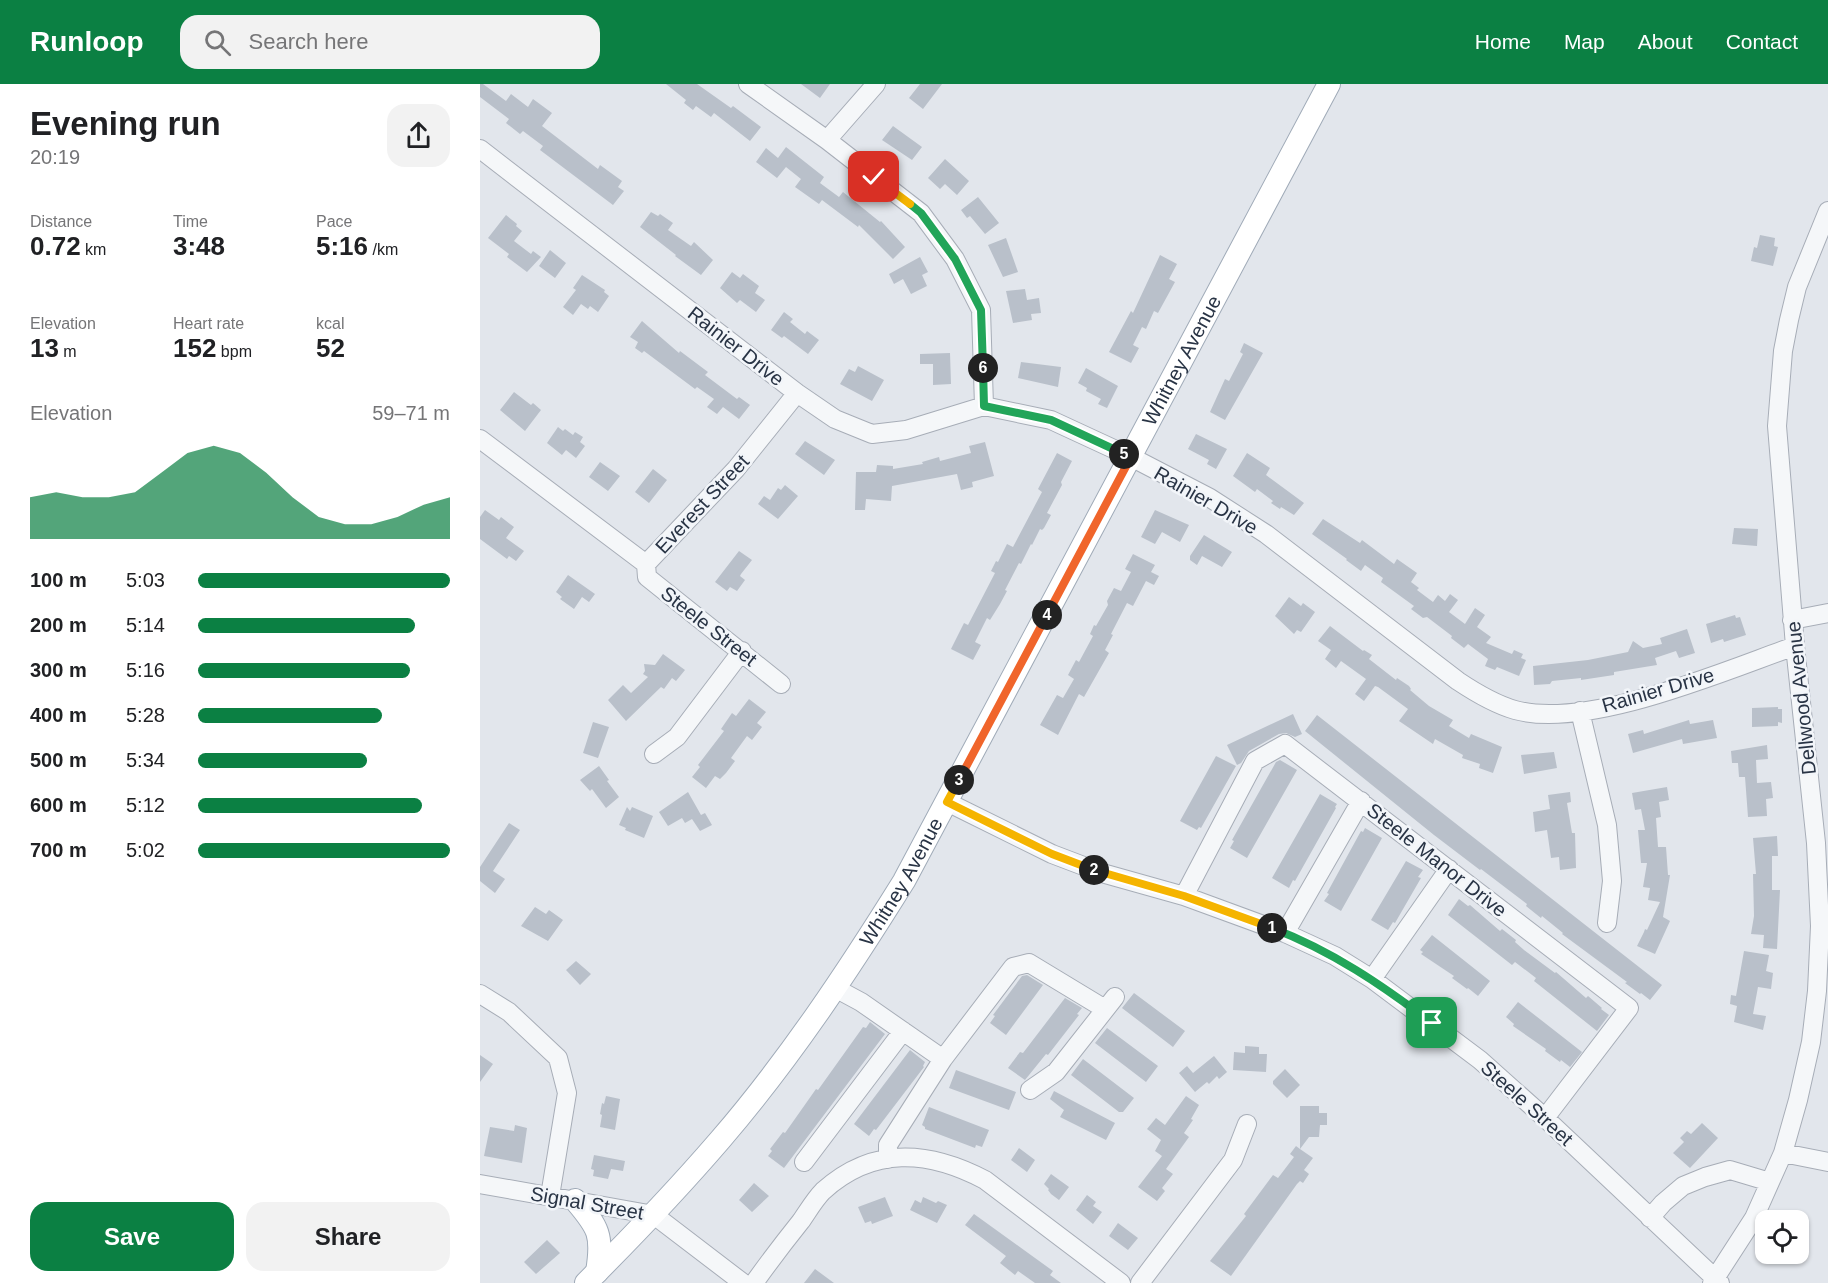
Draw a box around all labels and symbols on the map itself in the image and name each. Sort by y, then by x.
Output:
pin [848,151,899,202]
street label: Whitney Avenue [1138,292,1225,429]
street label: Rainier Drive [684,302,788,390]
pin: 6 [968,353,998,383]
pin: 5 [1109,439,1139,469]
street label: Everest Street [651,450,754,558]
street label: Rainier Drive [1150,462,1262,538]
street label: Steele Street [657,582,762,671]
pin: 4 [1032,600,1062,630]
street label: Dellwood Avenue [1782,620,1820,776]
street label: Rainier Drive [1599,663,1717,717]
pin: 3 [944,765,974,795]
street label: Steele Manor Drive [1363,799,1511,921]
street label: Whitney Avenue [855,814,947,950]
pin: 2 [1079,855,1109,885]
pin: 1 [1257,913,1287,943]
pin [1406,997,1457,1048]
street label: Steele Street [1477,1056,1578,1150]
street label: Signal Street [529,1182,646,1224]

